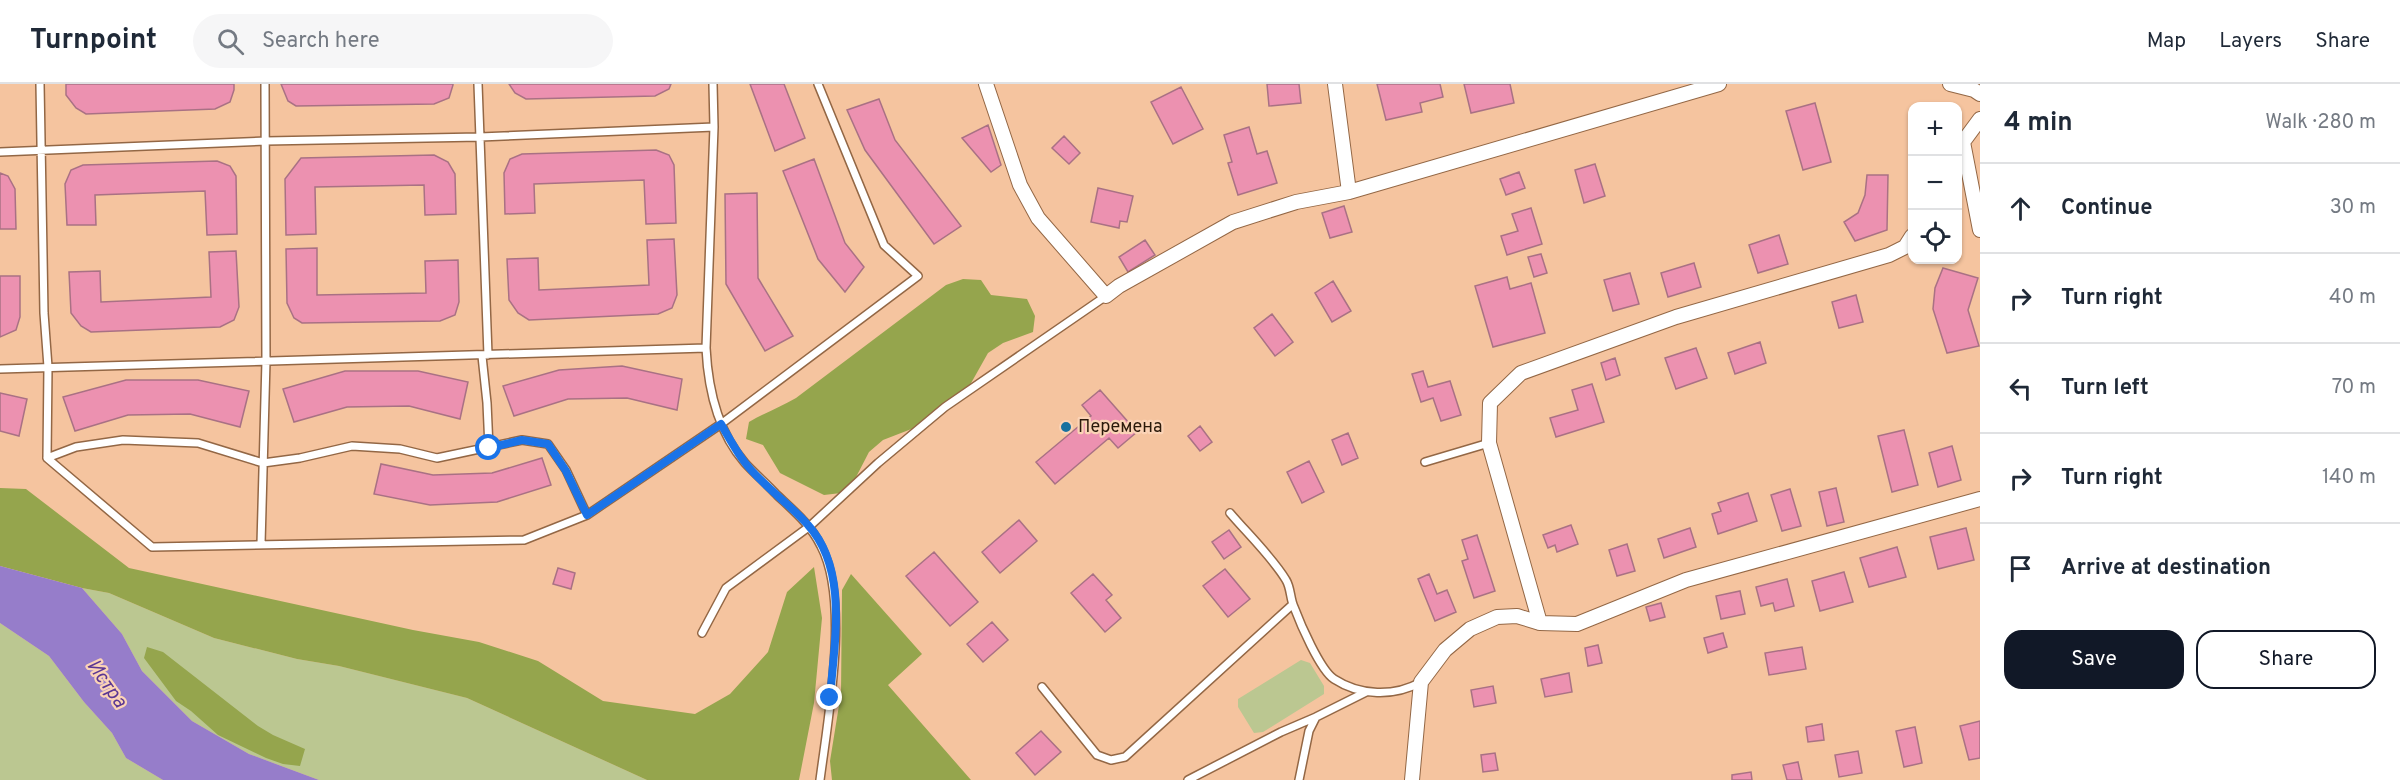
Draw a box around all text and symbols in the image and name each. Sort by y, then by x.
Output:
search box [193,14,613,68]
text: Turnpoint [30,23,157,59]
icon: search [214,25,247,58]
text: Search here [262,28,379,55]
text: Map [2147,28,2186,55]
text: Layers [2219,28,2282,55]
text: Share [2315,28,2370,55]
map controls [1908,102,1962,264]
button: + [1908,102,1962,156]
text: 4 min [2004,107,2073,140]
text: Walk · 280 m [2265,110,2376,136]
button: − [1908,156,1962,210]
icon: ahead [2004,192,2037,225]
text: Continue [2061,195,2152,222]
text: 30 m [2330,195,2376,221]
button: locate [1908,210,1962,264]
icon: right [2004,282,2037,315]
text: Turn right [2061,285,2163,312]
text: 40 m [2329,285,2376,311]
icon: left [2004,372,2037,405]
text: Turn left [2061,375,2149,402]
text: 70 m [2332,375,2376,401]
place label: Перемена [1078,416,1163,439]
marker: Перемена [1059,420,1073,434]
route start [475,434,501,460]
icon: right [2004,462,2037,495]
text: Turn right [2061,465,2163,492]
text: 140 m [2322,465,2376,491]
icon: arrive [2004,552,2037,585]
text: Arrive at destination [2061,555,2271,582]
button: Save [2004,630,2184,689]
button: Share [2196,630,2376,689]
water label: Истра [80,655,132,714]
route end [816,684,842,710]

